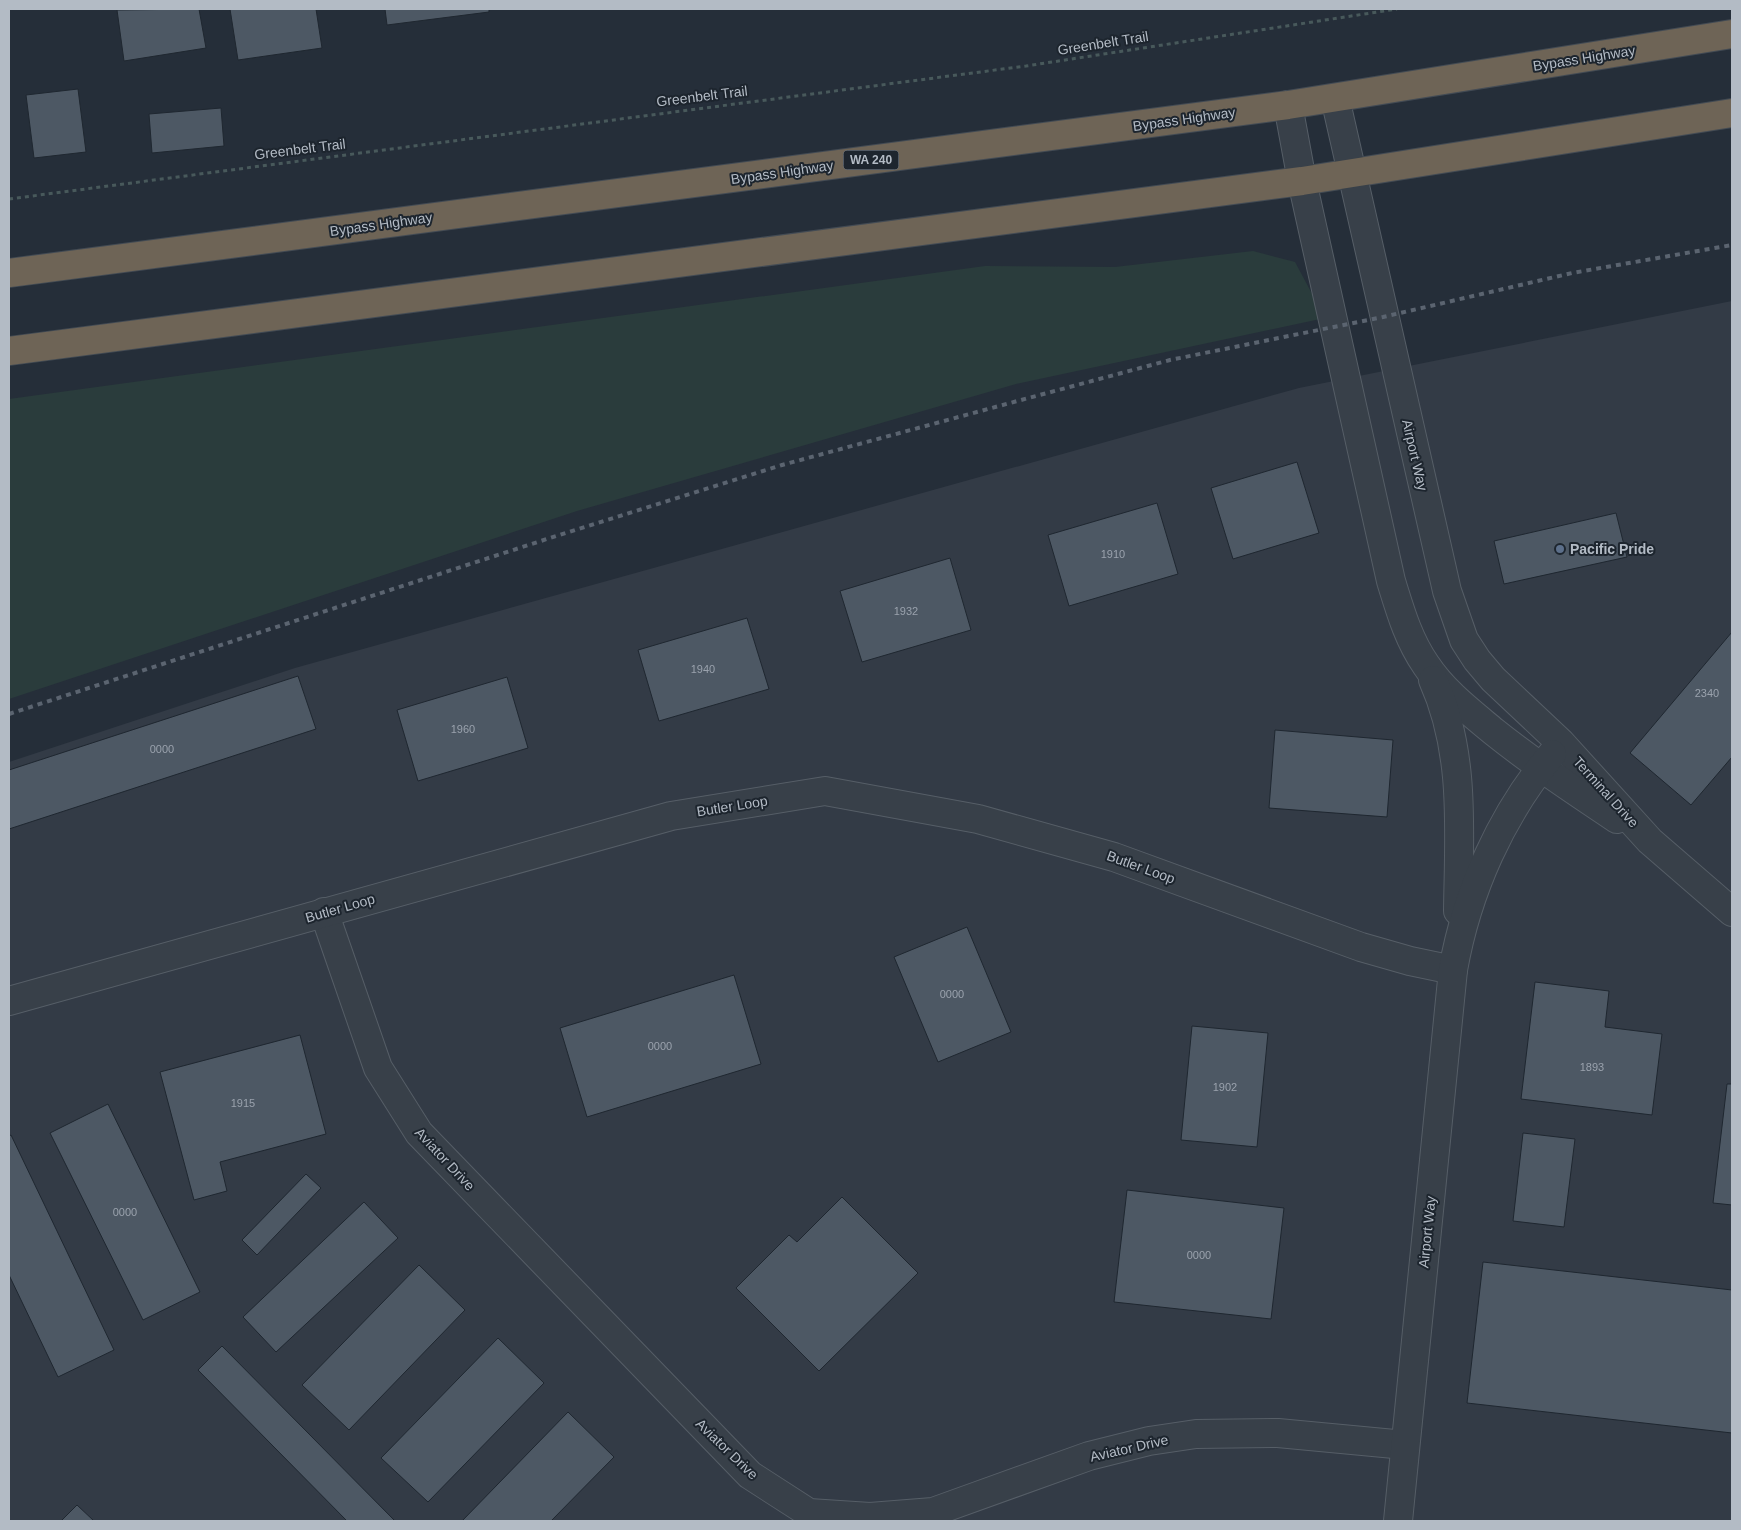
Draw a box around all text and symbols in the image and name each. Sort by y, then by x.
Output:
street label: Greenbelt Trail [1056,28,1150,58]
street label: Bypass Highway [1532,42,1636,74]
street label: Greenbelt Trail [655,82,749,110]
street label: Bypass Highway [1132,104,1236,134]
street label: Greenbelt Trail [253,135,347,163]
road number: WA 240 [844,150,898,170]
street label: Bypass Highway [730,157,834,187]
street label: Bypass Highway [329,209,433,239]
street label: Airport Way [1399,418,1431,492]
place label: Pacific Pride [1570,541,1654,557]
marker: Pacific Pride [1554,543,1566,555]
house number: 1910 [1101,548,1125,560]
house number: 1932 [894,605,918,617]
house number: 1940 [691,663,715,675]
house number: 2340 [1695,687,1719,699]
house number: 1960 [451,723,475,735]
house number: 0000 [150,743,174,755]
street label: Terminal Drive [1570,753,1642,831]
street label: Butler Loop [695,792,769,820]
street label: Butler Loop [1105,847,1178,887]
street label: Butler Loop [303,890,377,926]
house number: 0000 [940,988,964,1000]
house number: 0000 [648,1040,672,1052]
house number: 1893 [1580,1061,1604,1073]
house number: 1902 [1213,1081,1237,1093]
house number: 1915 [231,1097,255,1109]
street label: Aviator Drive [412,1124,478,1194]
street label: Airport Way [1415,1195,1439,1269]
house number: 0000 [113,1206,137,1218]
house number: 0000 [1187,1249,1211,1261]
street label: Aviator Drive [693,1415,761,1483]
street label: Aviator Drive [1088,1431,1170,1465]

